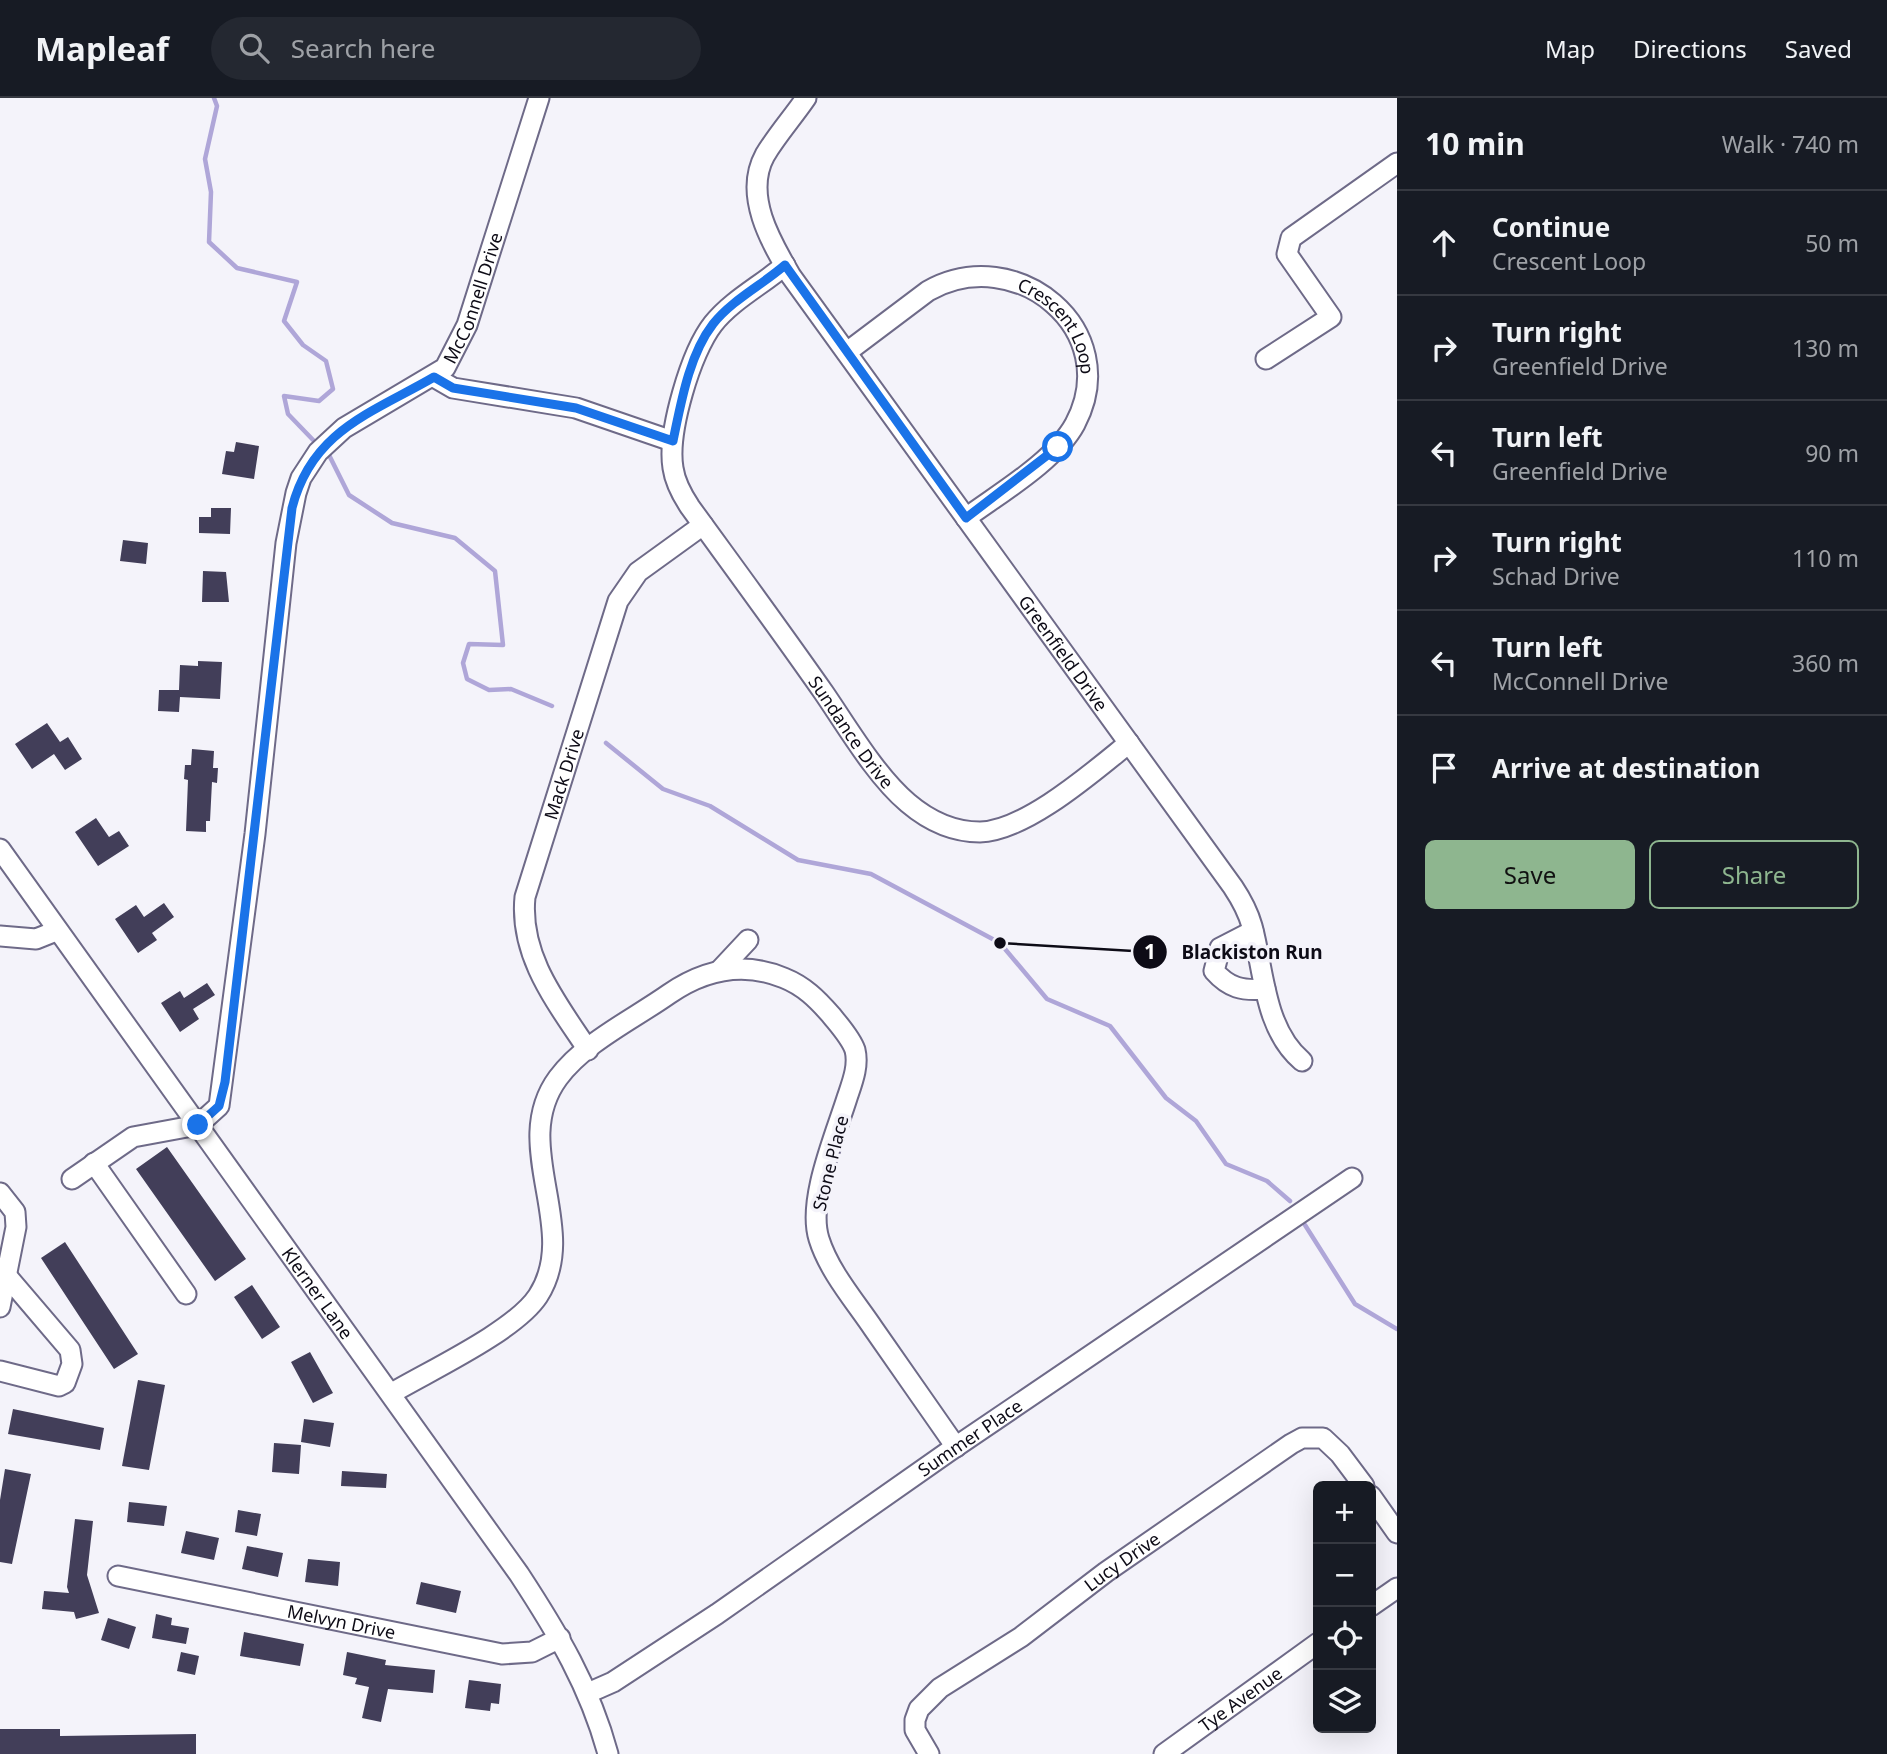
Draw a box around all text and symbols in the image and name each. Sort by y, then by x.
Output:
search box [211,17,701,80]
text: Mapleaf [35,26,169,71]
icon: search [235,29,273,67]
text: Search here [291,30,436,66]
text: Map [1545,32,1595,65]
text: Directions [1633,32,1747,65]
text: Saved [1785,32,1852,65]
text: 10 min [1425,123,1525,164]
text: Walk · 740 m [1722,128,1859,160]
text: Continue [1492,209,1610,245]
icon: ahead [1425,224,1463,262]
text: 50 m [1805,227,1859,259]
street label: McConnell Drive [437,229,508,368]
text: Crescent Loop [1492,245,1646,277]
street label: Crescent Loop [1014,272,1100,375]
text: Turn right [1492,314,1622,350]
icon: right [1425,329,1463,367]
text: 130 m [1792,332,1859,364]
text: Greenfield Drive [1492,350,1668,382]
text: Turn left [1492,419,1603,455]
route start [1042,431,1073,462]
icon: left [1425,434,1463,472]
text: 90 m [1805,437,1859,469]
text: Greenfield Drive [1492,455,1668,487]
text: Turn right [1492,524,1622,560]
icon: right [1425,539,1463,577]
text: 110 m [1792,542,1859,574]
text: Schad Drive [1492,560,1620,592]
street label: Greenfield Drive [1014,590,1114,716]
text: Turn left [1492,629,1603,665]
icon: left [1425,644,1463,682]
text: 360 m [1792,647,1859,679]
text: McConnell Drive [1492,665,1668,697]
street label: Sundance Drive [803,671,899,794]
street label: Mack Drive [538,726,589,823]
icon: arrive [1425,749,1463,787]
text: Arrive at destination [1492,750,1761,786]
button: Save [1425,840,1635,909]
button: Share [1649,840,1859,909]
callout: Blackiston Run [1132,932,1336,972]
text: 1 [1144,937,1156,965]
text: Blackiston Run [1181,939,1323,965]
route end [182,1109,213,1140]
street label: Stone Place [807,1113,853,1213]
street label: Klerner Lane [277,1242,359,1344]
street label: Summer Place [913,1393,1027,1482]
map controls [1313,1481,1376,1733]
button: + [1313,1481,1376,1544]
street label: Lucy Drive [1079,1526,1165,1597]
button: − [1313,1544,1376,1607]
street label: Melvyn Drive [285,1599,398,1644]
button: locate [1313,1607,1376,1670]
street label: Tye Avenue [1194,1661,1287,1737]
button: layers [1313,1670,1376,1733]

